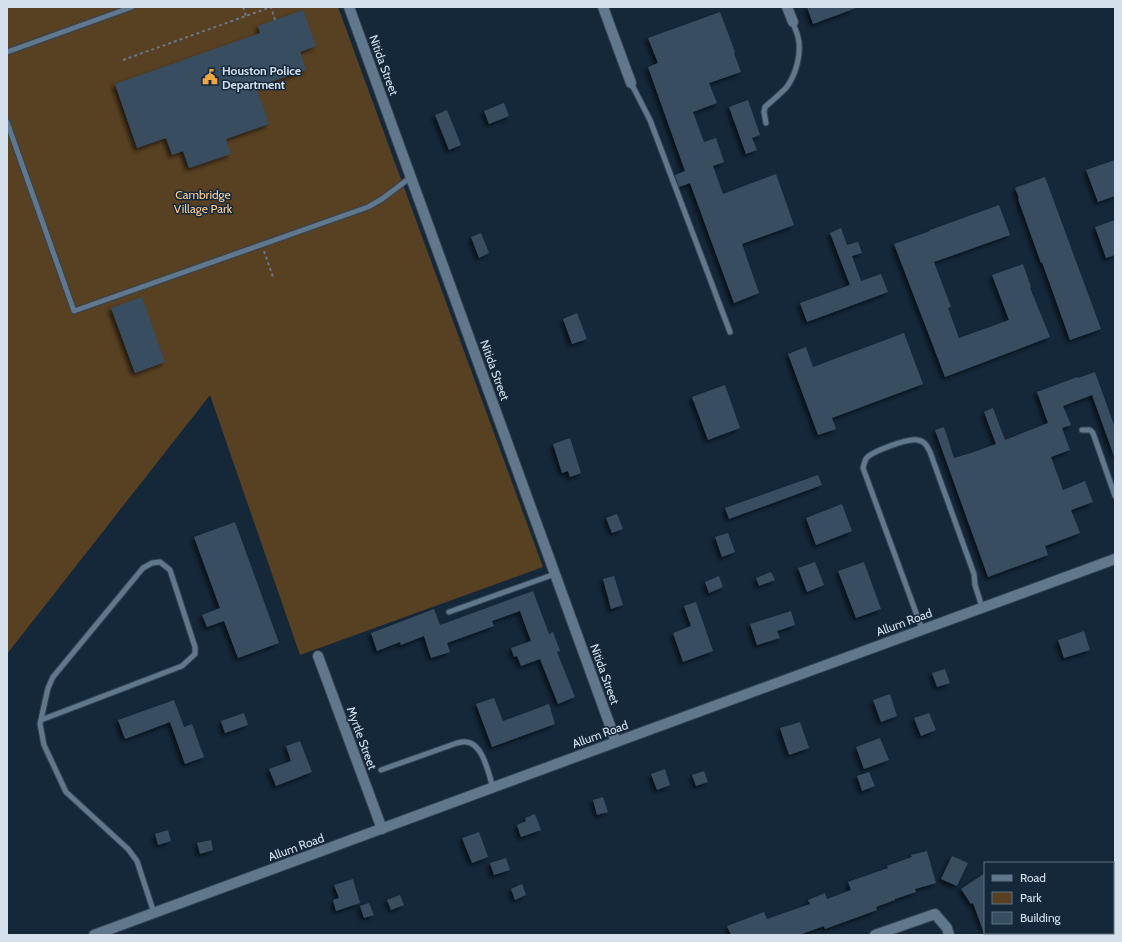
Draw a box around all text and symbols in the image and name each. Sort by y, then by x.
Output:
street label: Nitida Street [366,33,402,97]
place label: Houston Police Department [222,63,301,92]
public building icon: Houston Police Department [201,68,219,86]
park label: Cambridge Village Park [174,187,233,216]
street label: Nitida Street [477,338,513,402]
street label: Allum Road [874,605,934,639]
street label: Nitida Street [587,642,623,706]
street label: Myrtle Street [344,705,380,771]
street label: Allum Road [570,717,630,751]
street label: Allum Road [266,830,326,864]
legend [984,862,1114,934]
text: Road [1020,870,1046,885]
text: Park [1020,890,1042,905]
text: Building [1020,910,1062,925]

